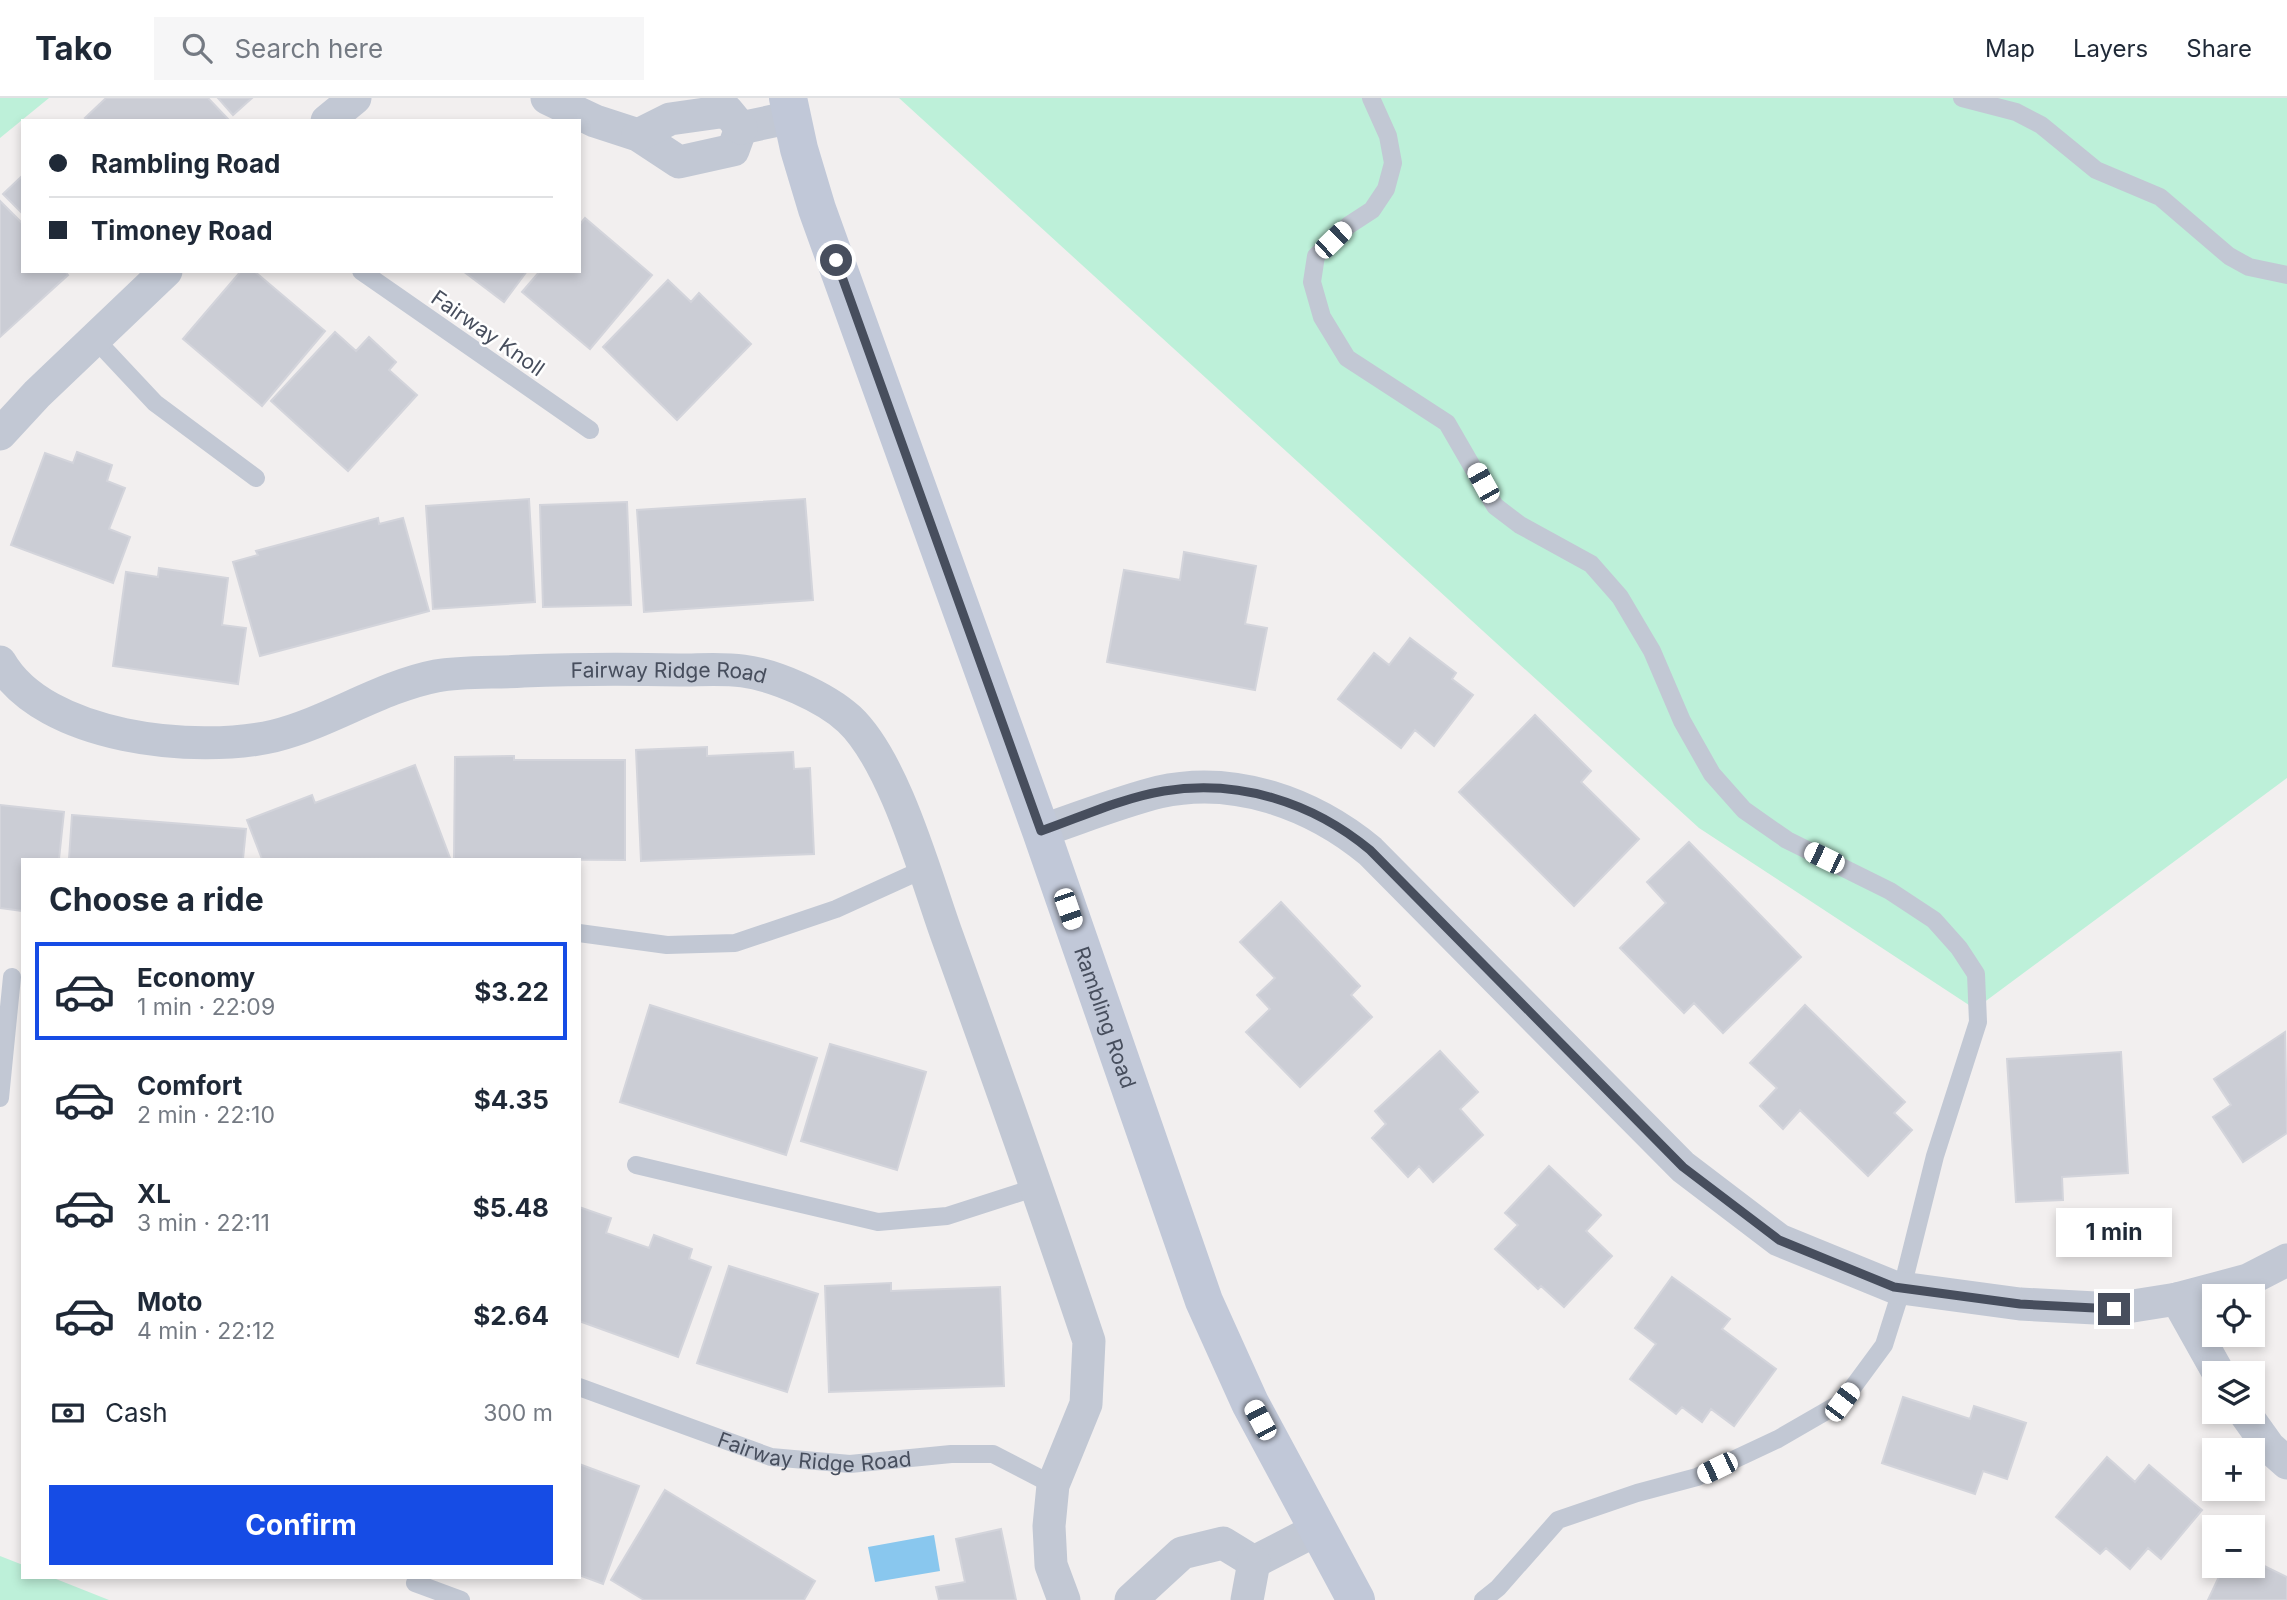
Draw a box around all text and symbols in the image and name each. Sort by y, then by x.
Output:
search box [154,17,644,80]
text: Tako [35,28,112,68]
icon: search [178,29,216,67]
text: Search here [234,33,383,64]
text: Map [1985,34,2035,63]
text: Layers [2073,34,2148,63]
text: Share [2186,34,2252,63]
text: Rambling Road [91,148,280,179]
text: Timoney Road [91,215,273,246]
car [1311,218,1356,262]
route start [820,244,852,276]
street label: Fairway Knoll [427,285,549,381]
car [1464,460,1503,506]
street label: Fairway Ridge Road [571,657,770,688]
car [1801,839,1848,877]
text: Choose a ride [49,880,264,919]
car [1052,886,1085,932]
street label: Rambling Road [1069,943,1142,1091]
icon: car [53,960,116,1023]
text: Economy [137,962,255,993]
text: $3.22 [474,976,549,1007]
text: 1 min · 22:09 [137,993,275,1021]
icon: car [53,1068,116,1131]
text: Comfort [137,1070,242,1101]
text: $4.35 [474,1084,549,1115]
text: 2 min · 22:10 [137,1101,275,1129]
icon: car [53,1176,116,1239]
text: XL [137,1178,171,1209]
text: $5.48 [473,1192,549,1223]
callout: 1 min [2056,1208,2172,1256]
text: 3 min · 22:11 [137,1209,270,1237]
text: 1 min [2086,1218,2142,1246]
icon: car [53,1284,116,1347]
map controls [2202,1284,2265,1578]
button: locate [2202,1284,2265,1347]
text: Moto [137,1286,202,1317]
route end [2098,1293,2130,1325]
text: $2.64 [473,1300,549,1331]
text: 4 min · 22:12 [137,1317,275,1345]
button: layers [2202,1361,2265,1424]
car [1821,1379,1864,1425]
icon: cash [49,1394,87,1432]
text: Cash [105,1397,168,1428]
car [1241,1397,1280,1443]
text: 300 m [483,1399,553,1427]
street label: Fairway Ridge Road [714,1426,912,1477]
button: + [2202,1438,2265,1501]
car [1694,1449,1741,1487]
button: Confirm [49,1485,553,1565]
button: − [2202,1515,2265,1578]

